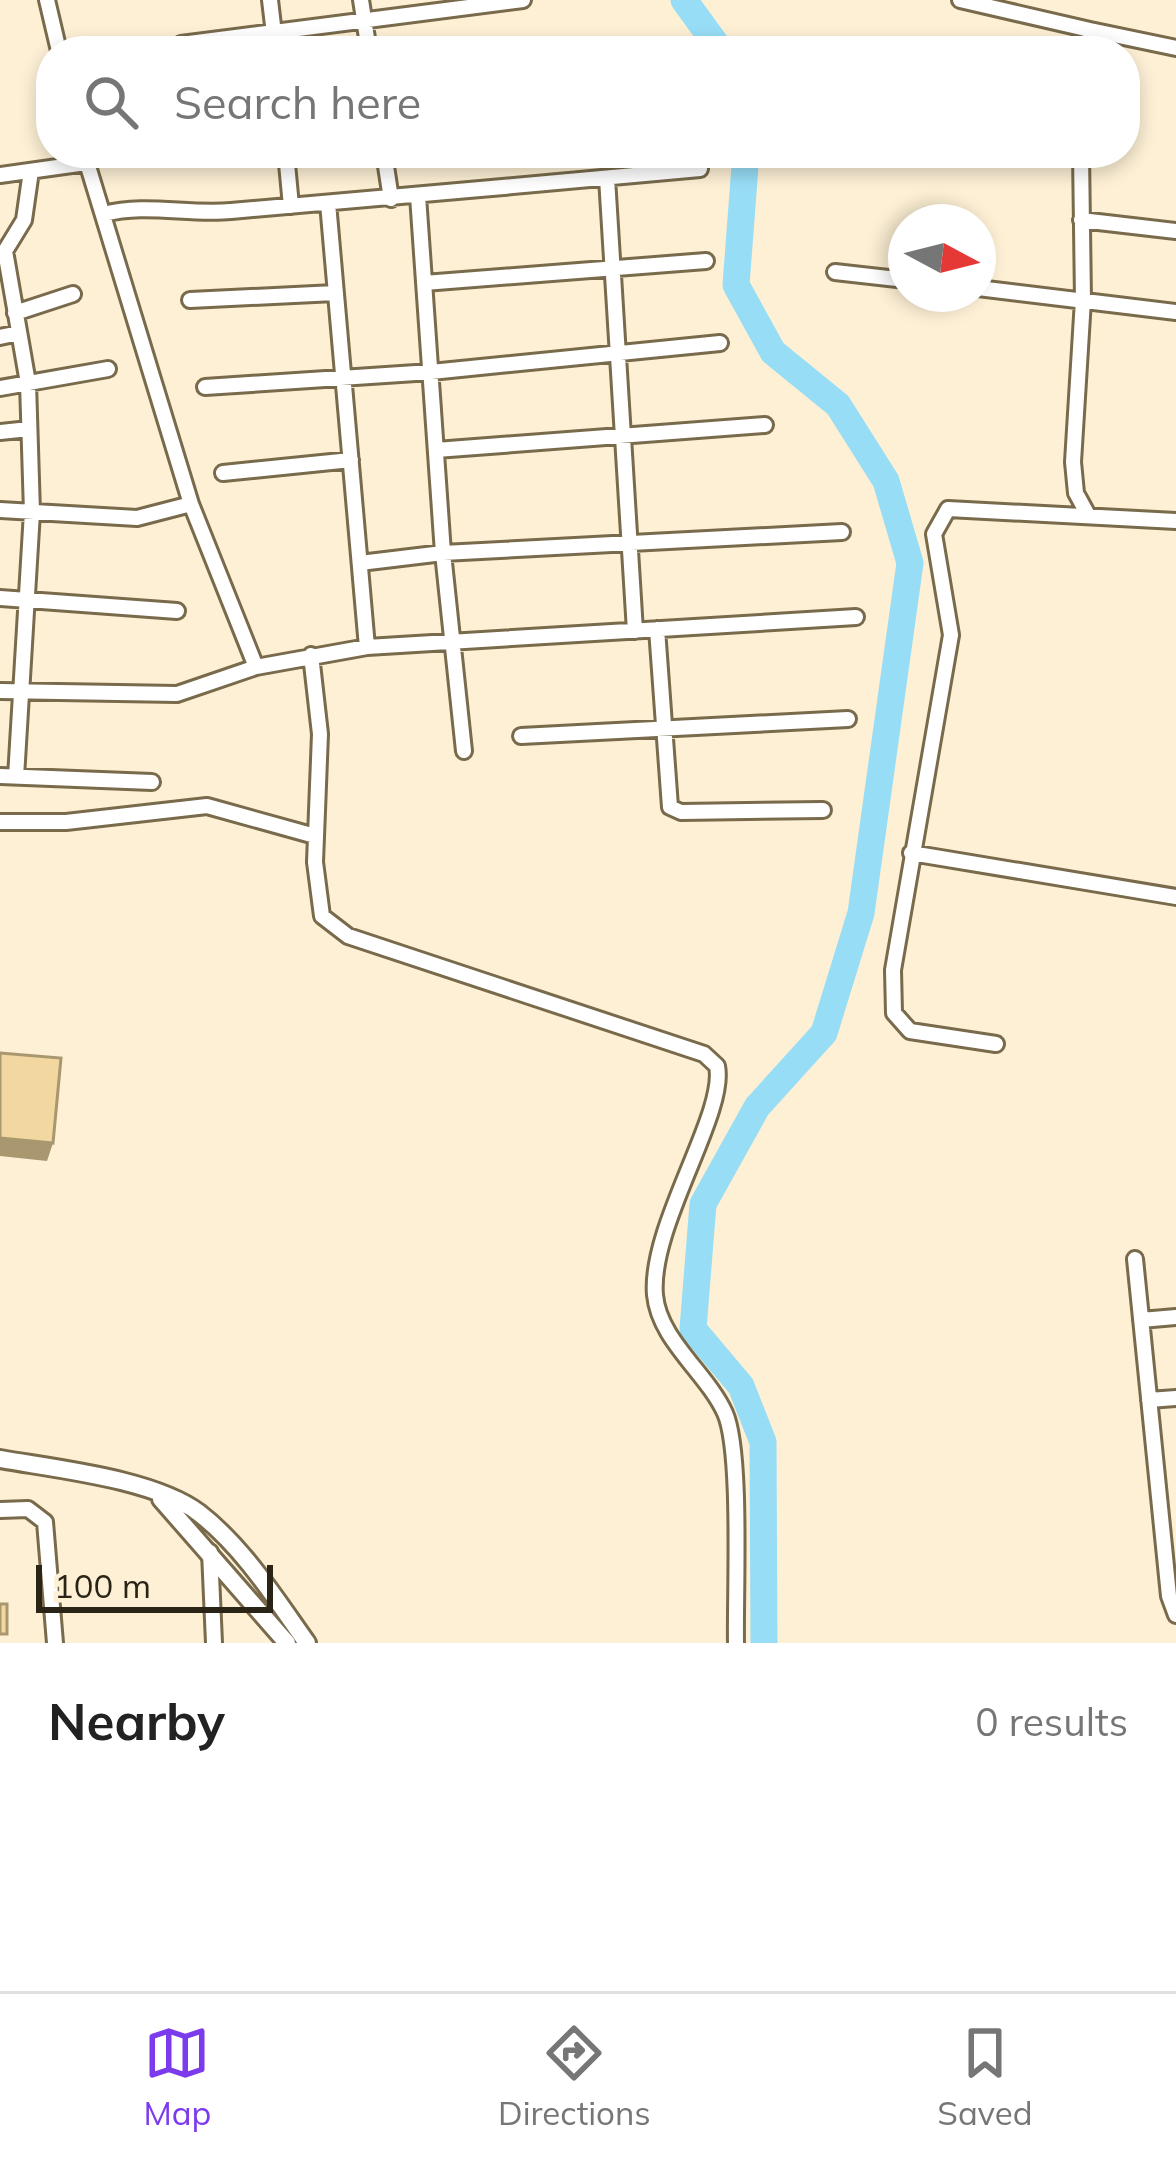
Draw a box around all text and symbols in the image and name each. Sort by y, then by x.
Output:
search box [36,36,1140,168]
icon: search [78,69,144,135]
text: Search here [174,74,421,130]
north arrow [888,204,996,312]
scale bar [36,1559,273,1612]
text: 100 m [54,1565,151,1606]
text: Nearby [48,1689,225,1753]
text: 0 results [975,1697,1128,1746]
tab: Map [143,2020,211,2133]
tab: Directions [498,2020,651,2133]
tab: Saved [937,2020,1033,2133]

